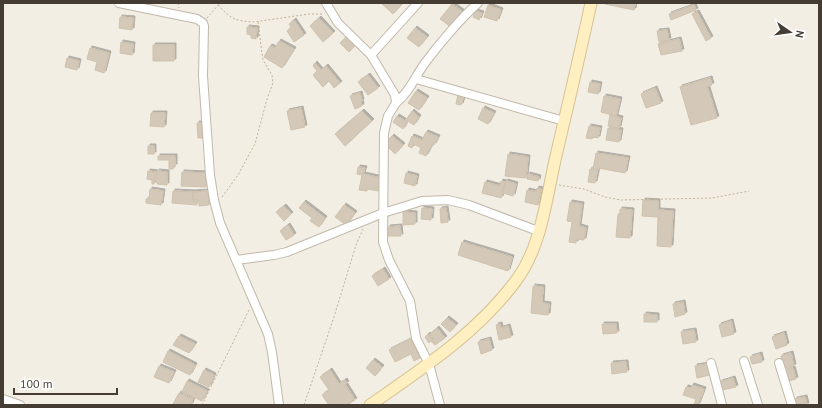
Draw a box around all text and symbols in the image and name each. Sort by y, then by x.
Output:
north arrow [770,12,810,52]
text: N [792,29,807,39]
scale bar [14,370,117,396]
text: 100 m [20,376,53,391]

